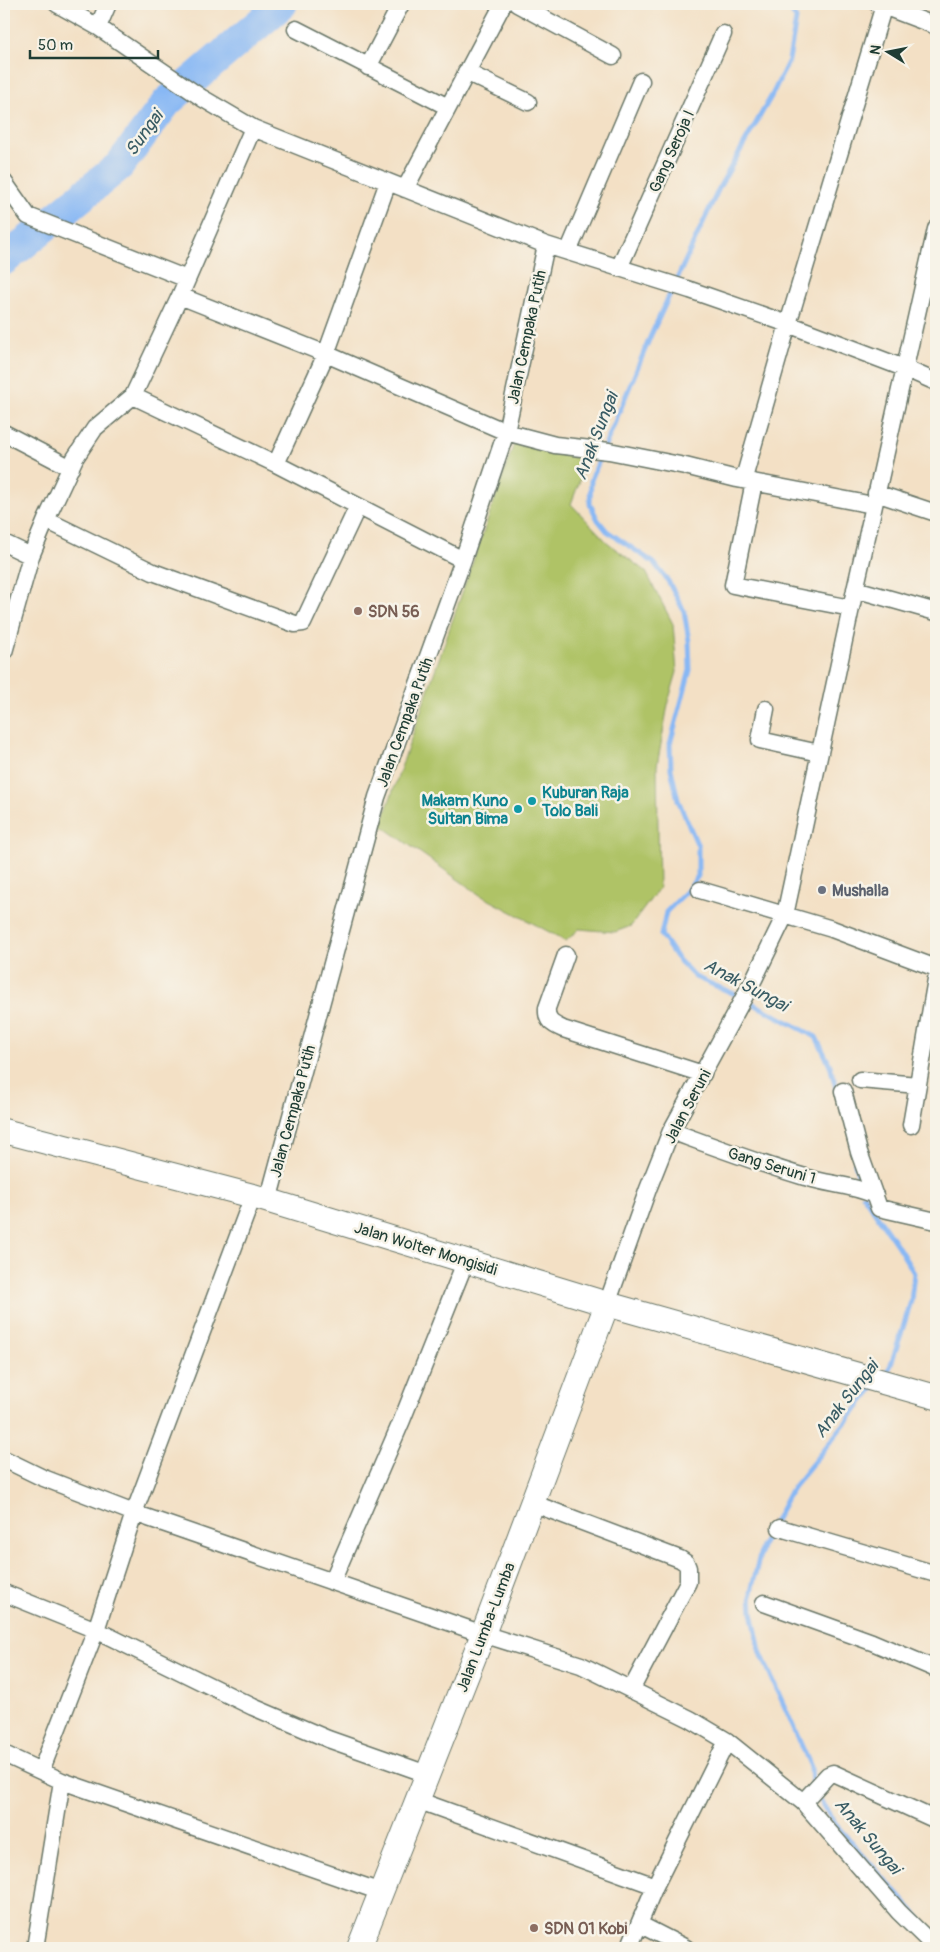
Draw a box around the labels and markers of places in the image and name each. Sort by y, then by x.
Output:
place label: SDN 56 [368,602,420,622]
marker: SDN 56 [352,605,364,617]
place label: Kuburan Raja Tolo Bali [541,783,629,821]
place label: Makam Kuno Sultan Bima [422,791,509,829]
marker: Kuburan Raja Tolo Bali [526,795,538,807]
marker: Makam Kuno Sultan Bima [512,803,524,815]
place label: Mushalla [832,881,889,901]
marker: Mushalla [816,884,828,896]
place label: SDN 01 Kobi [544,1919,627,1939]
marker: SDN 01 Kobi [528,1922,540,1934]

